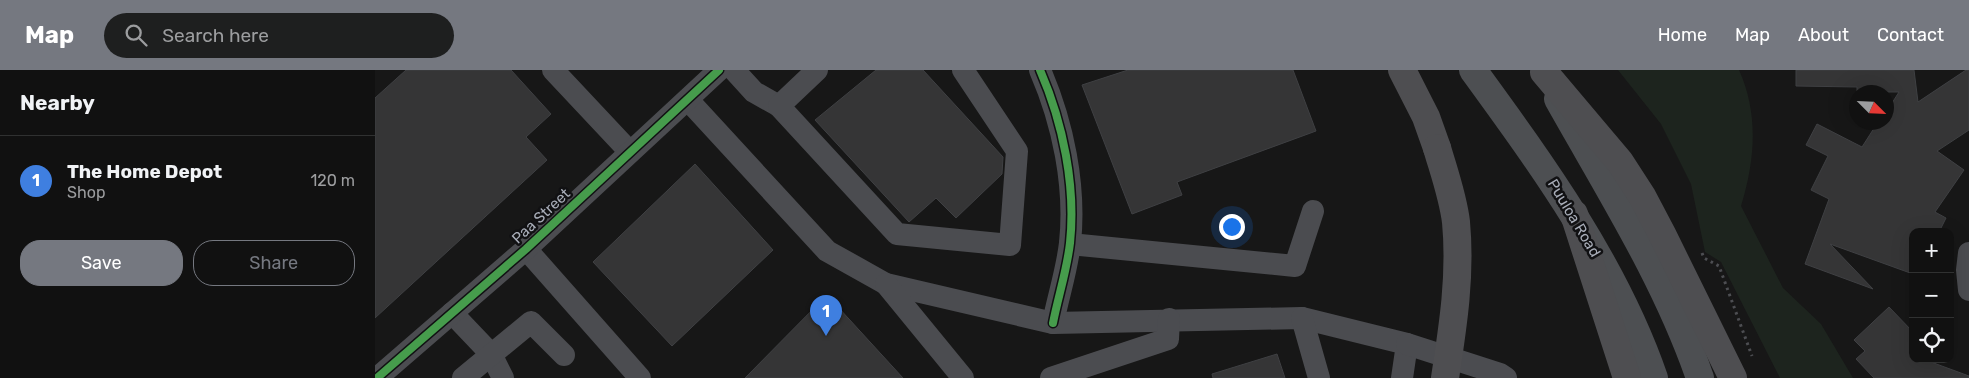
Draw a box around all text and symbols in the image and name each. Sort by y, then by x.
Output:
search box [104,13,454,58]
text: Map [25,21,74,49]
icon: search [122,21,150,49]
text: Search here [162,24,269,47]
text: Home [1658,24,1707,46]
text: Map [1735,24,1770,46]
text: About [1798,24,1849,46]
text: Contact [1877,24,1944,46]
north arrow [1849,85,1894,130]
text: Nearby [20,90,95,115]
text: The Home Depot [67,160,222,183]
text: 1 [32,171,40,190]
text: 120 m [310,171,355,190]
street label: Puuloa Road [1544,176,1604,260]
text: Shop [67,183,105,202]
street label: Paa Street [508,184,574,248]
your location [1219,214,1245,240]
map controls [1909,228,1954,363]
button: + [1909,228,1954,273]
button: Save [20,240,183,286]
button: Share [193,240,355,286]
button: − [1909,273,1954,318]
pin: 1 [810,295,842,336]
button: locate [1909,318,1954,363]

